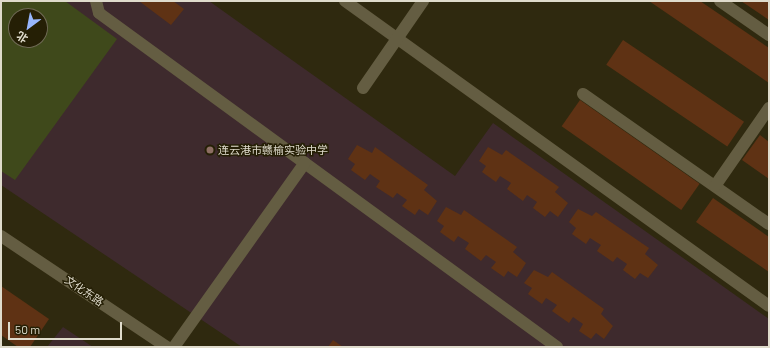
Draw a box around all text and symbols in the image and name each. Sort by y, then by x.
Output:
north arrow [8,8,48,48]
text: 北 [14,29,30,46]
place label: 连云港市赣榆实验中学 [218,143,328,157]
marker: 连云港市赣榆实验中学 [205,145,215,155]
street label: 文化东路 [62,273,106,309]
scale bar [10,314,124,340]
text: 50 m [15,322,40,336]

